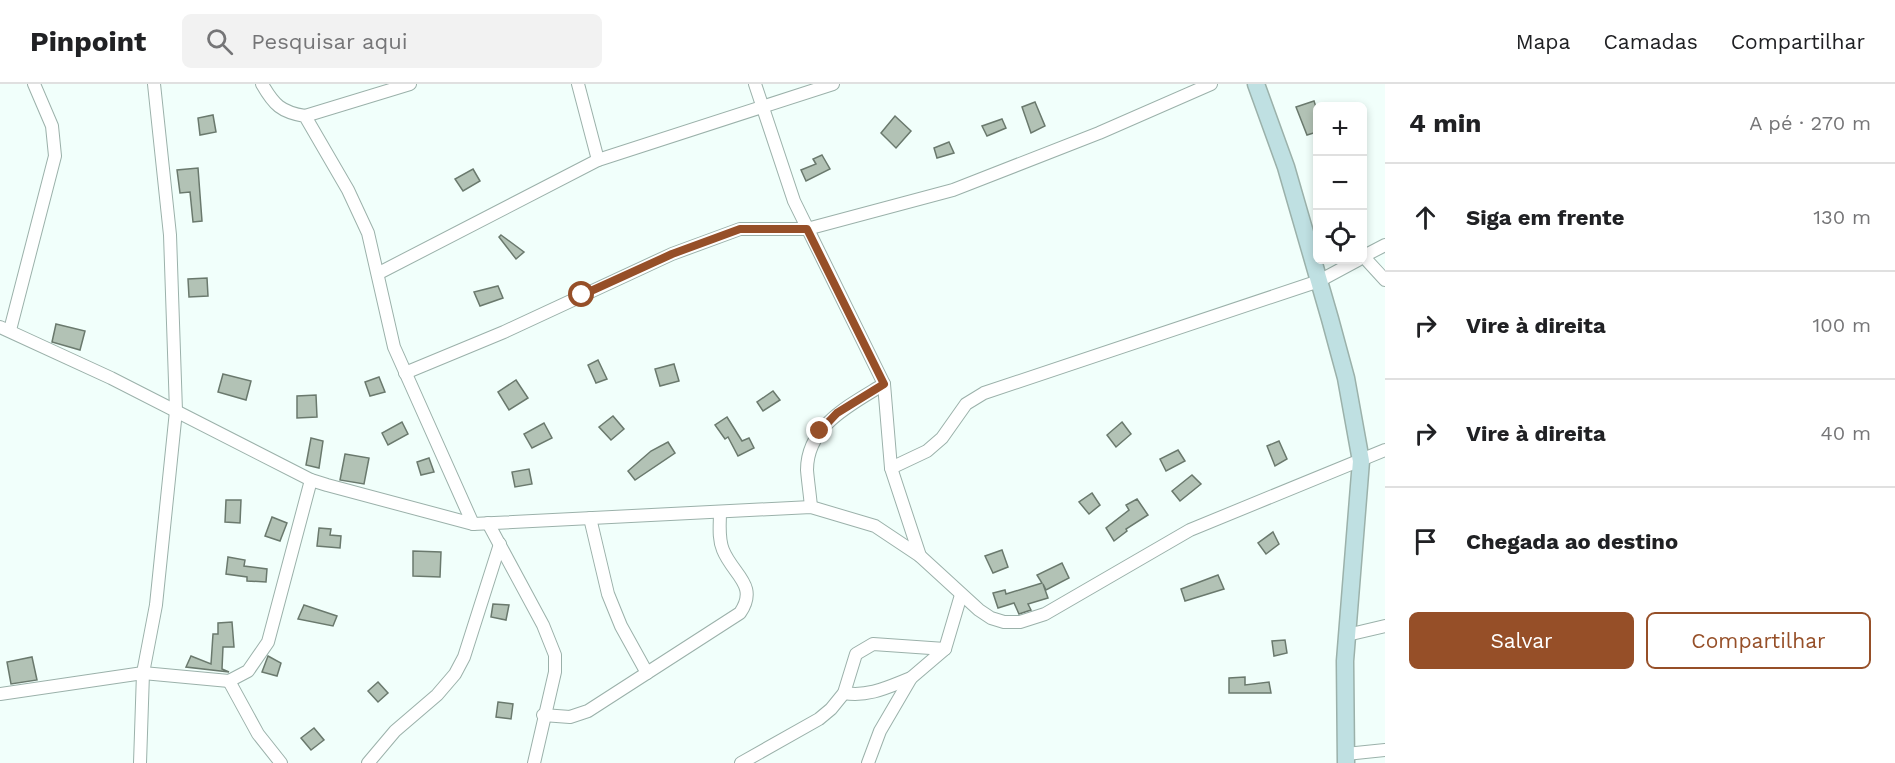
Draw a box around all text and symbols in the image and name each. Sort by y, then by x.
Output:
search box [182,14,602,68]
text: Pinpoint [30,25,146,58]
icon: search [203,25,236,58]
text: Pesquisar aqui [251,29,408,54]
text: Mapa [1516,29,1570,54]
text: Camadas [1603,29,1698,54]
text: Compartilhar [1731,29,1865,54]
map controls [1313,102,1367,264]
button: + [1313,102,1367,156]
text: 4 min [1409,108,1481,138]
text: A pé · 270 m [1749,111,1871,135]
button: − [1313,156,1367,210]
icon: ahead [1409,201,1442,234]
text: Siga em frente [1466,205,1624,230]
text: 130 m [1813,205,1871,229]
button: locate [1313,210,1367,264]
route start [568,281,594,307]
icon: right [1409,309,1442,342]
text: Vire à direita [1466,313,1606,338]
text: 100 m [1812,313,1871,337]
route end [806,417,832,443]
icon: right [1409,417,1442,450]
text: Vire à direita [1466,421,1606,446]
text: 40 m [1820,421,1871,445]
icon: arrive [1409,525,1442,558]
text: Chegada ao destino [1466,529,1678,554]
button: Salvar [1409,612,1634,669]
button: Compartilhar [1646,612,1871,669]

